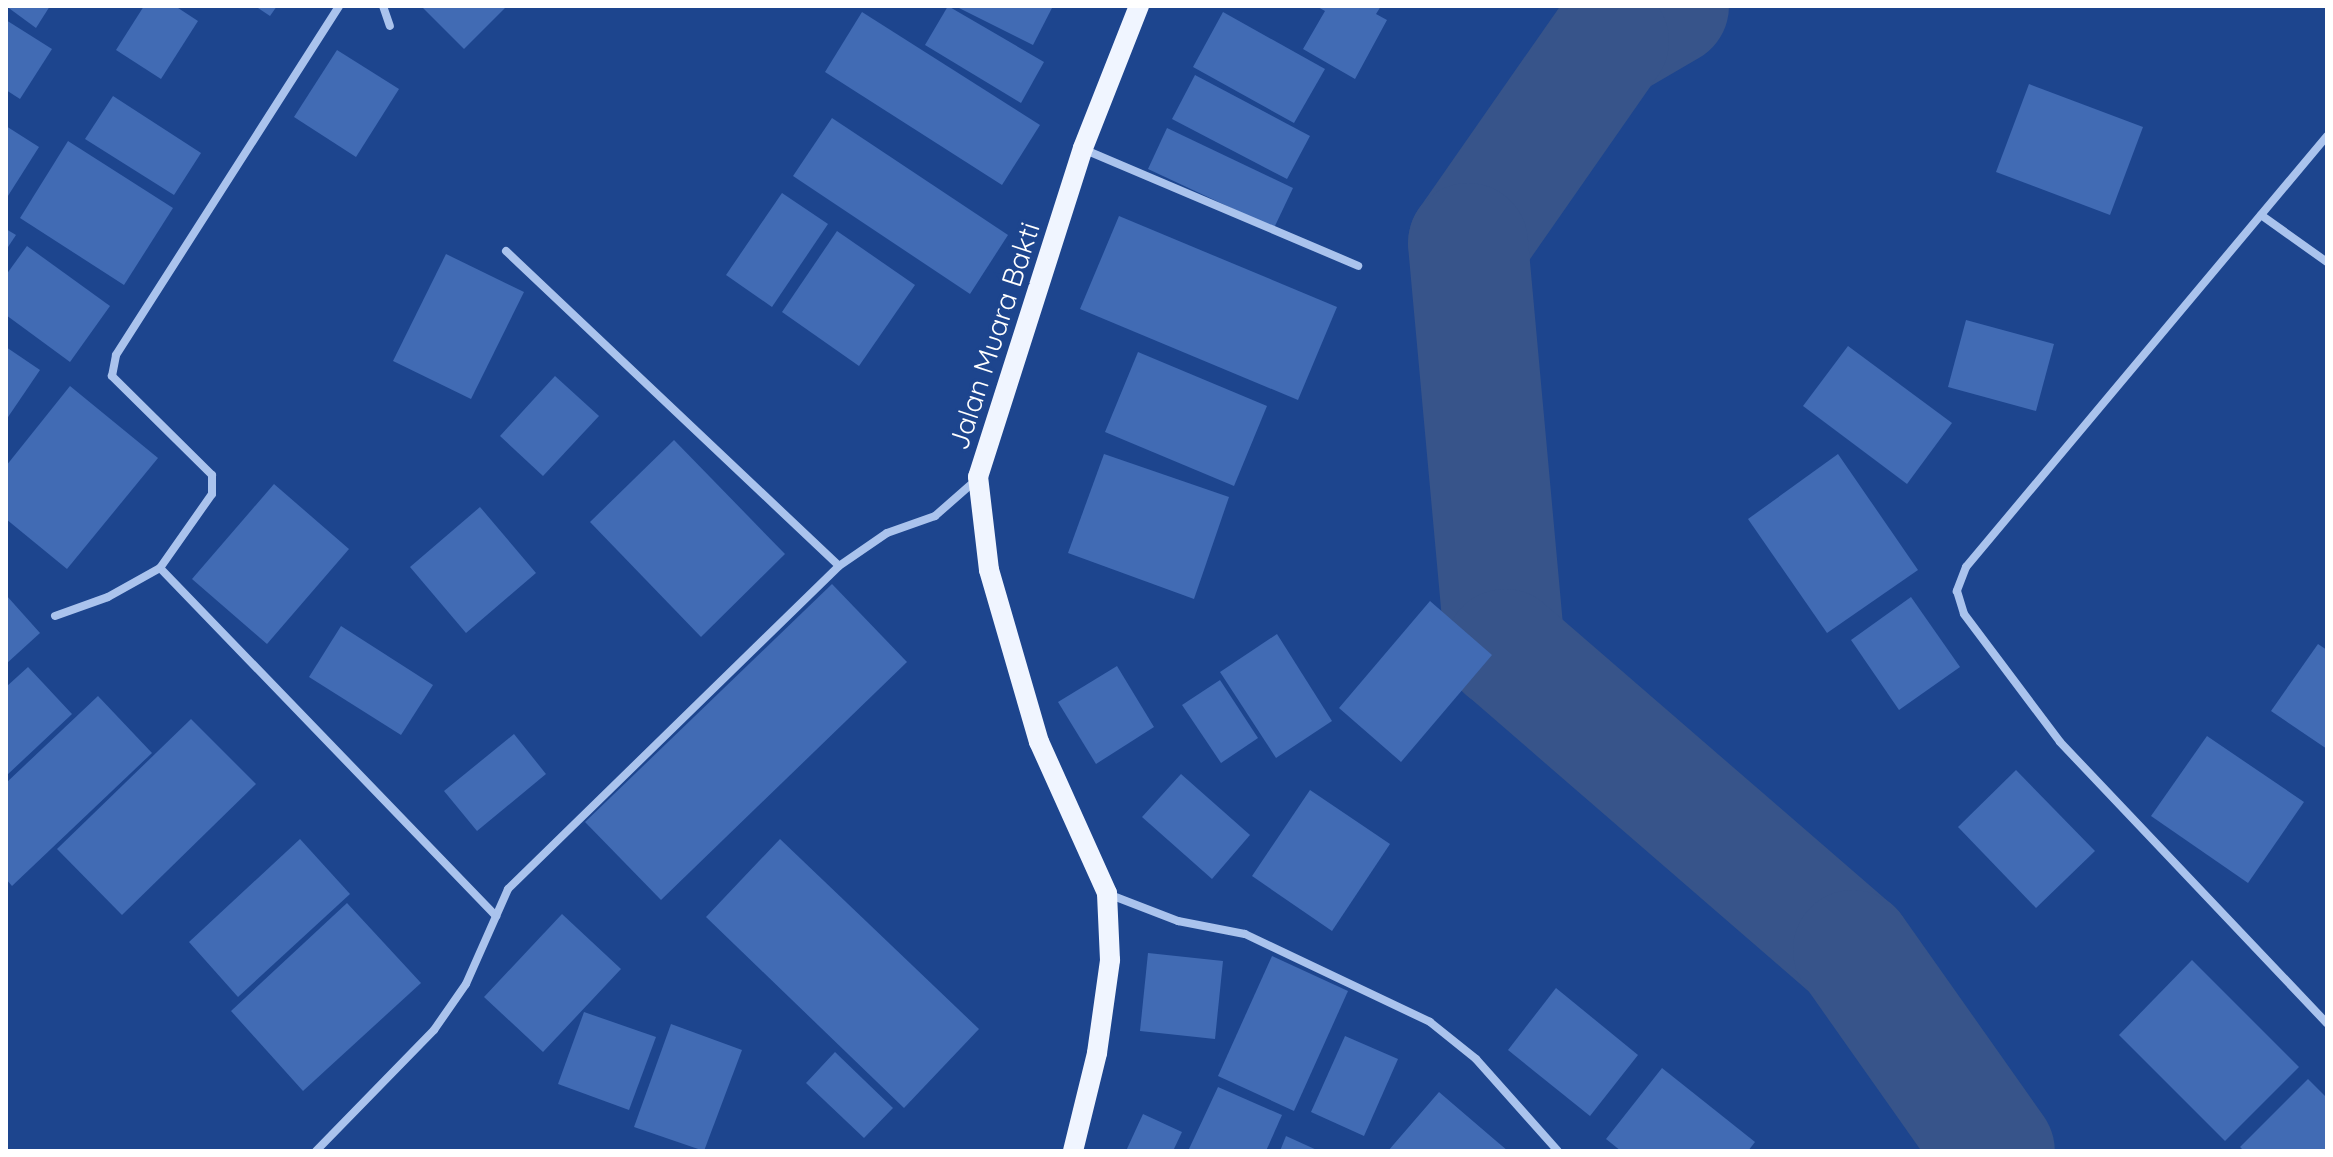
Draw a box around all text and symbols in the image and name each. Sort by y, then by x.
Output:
street label: Jalan Muara Bakti [941,218,1047,454]

